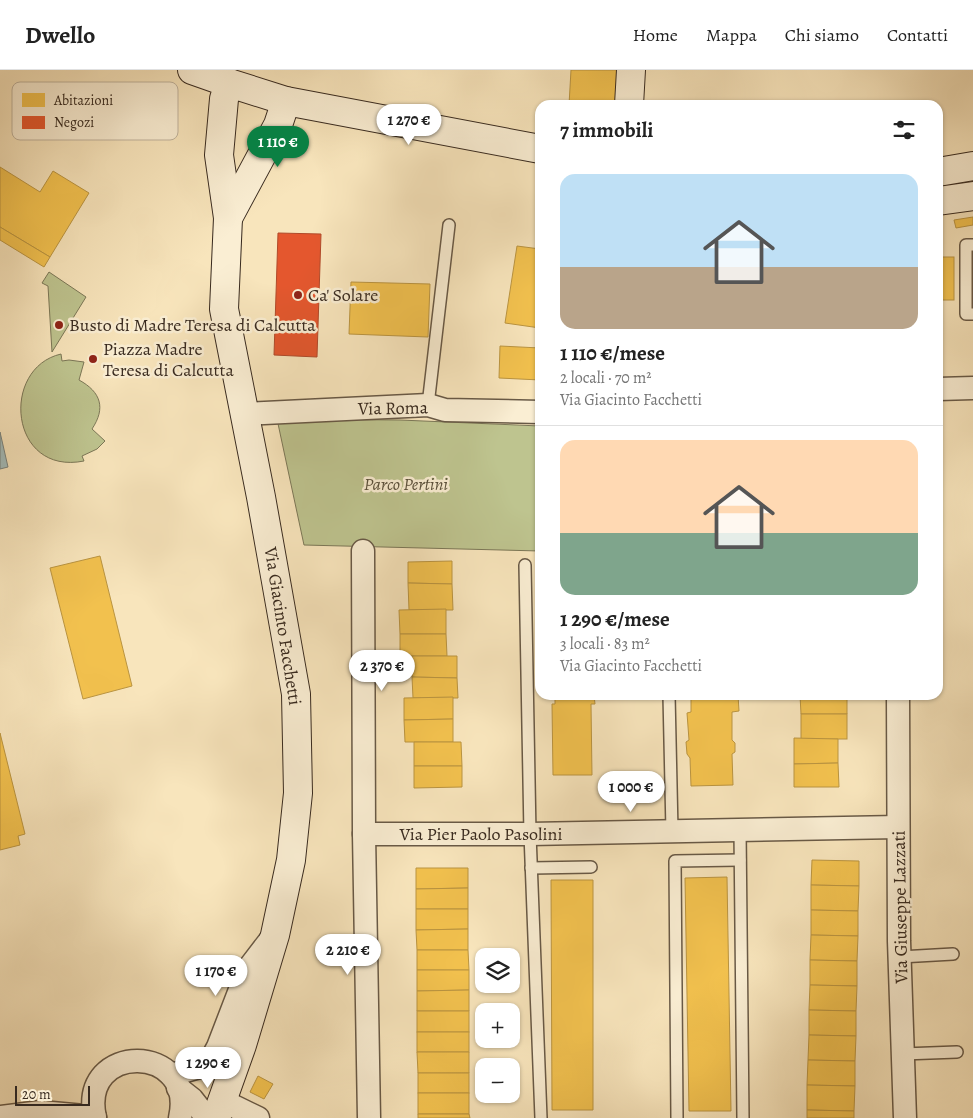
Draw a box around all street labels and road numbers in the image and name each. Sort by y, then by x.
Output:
street label: Via Roma [357,395,429,421]
street label: Via Giacinto Facchetti [258,544,307,707]
street label: Via Pier Paolo Pasolini [398,822,563,846]
street label: Via Giuseppe Lazzati [887,830,913,985]

